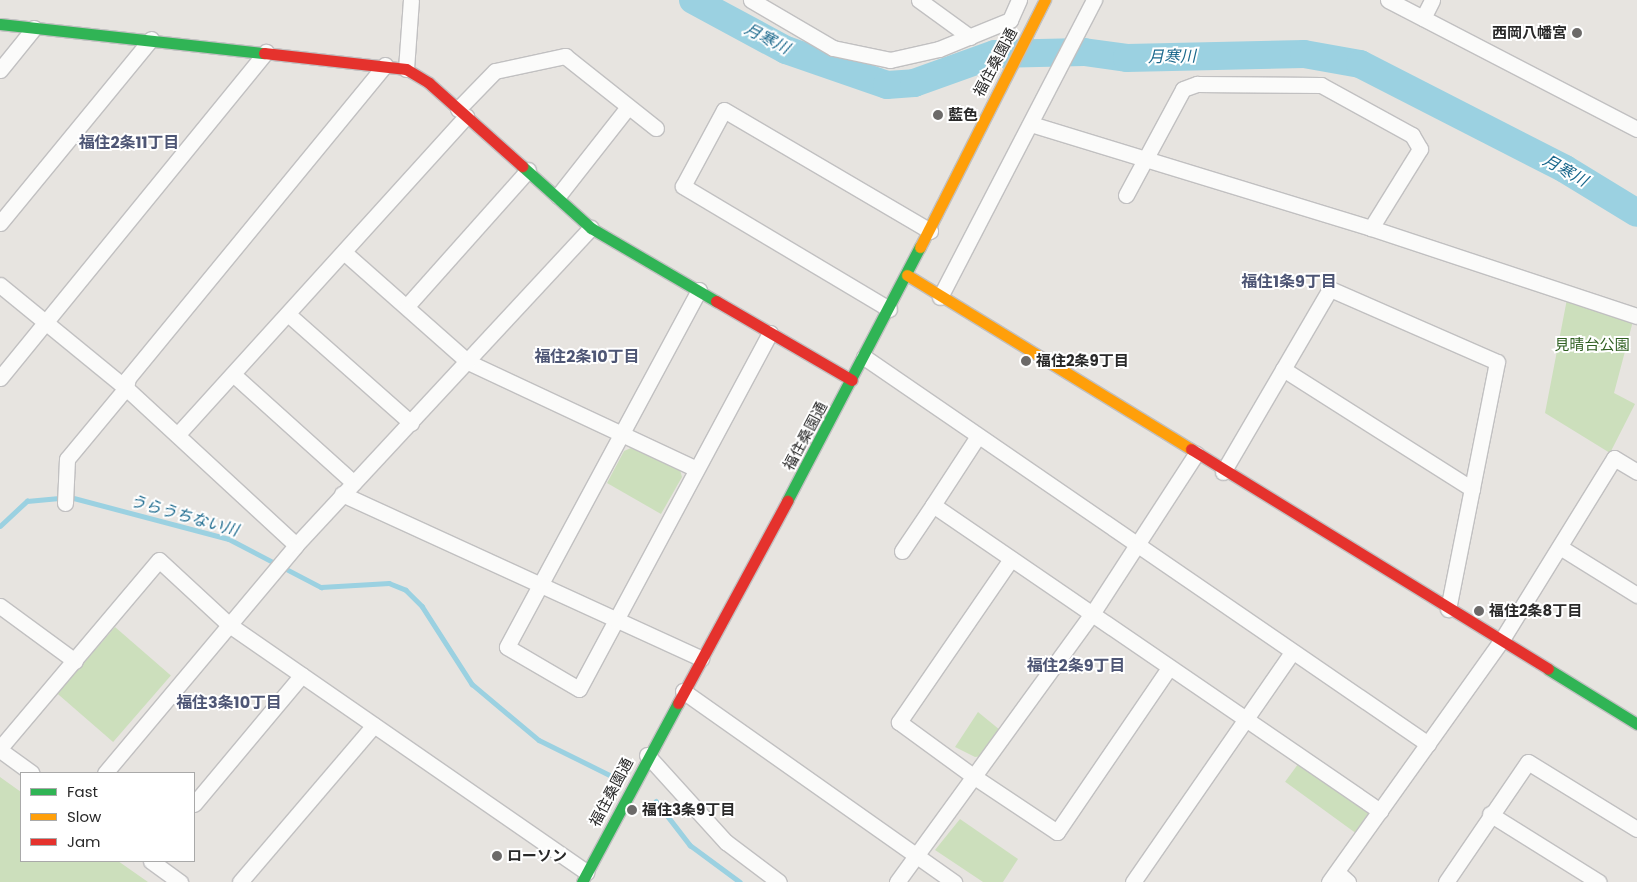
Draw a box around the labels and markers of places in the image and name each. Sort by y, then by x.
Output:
place label: 西岡八幡宮 [1492,24,1567,42]
marker: 西岡八幡宮 [1571,27,1583,39]
place label: 藍色 [948,106,978,124]
marker: 藍色 [932,109,944,121]
place label: 福住2条9丁目 [1036,352,1129,370]
marker: 福住2条9丁目 [1020,355,1032,367]
place label: 福住2条8丁目 [1489,602,1582,620]
marker: 福住2条8丁目 [1473,605,1485,617]
place label: 福住3条9丁目 [642,801,735,819]
marker: 福住3条9丁目 [626,804,638,816]
place label: ローソン [507,847,567,865]
marker: ローソン [491,850,503,862]

